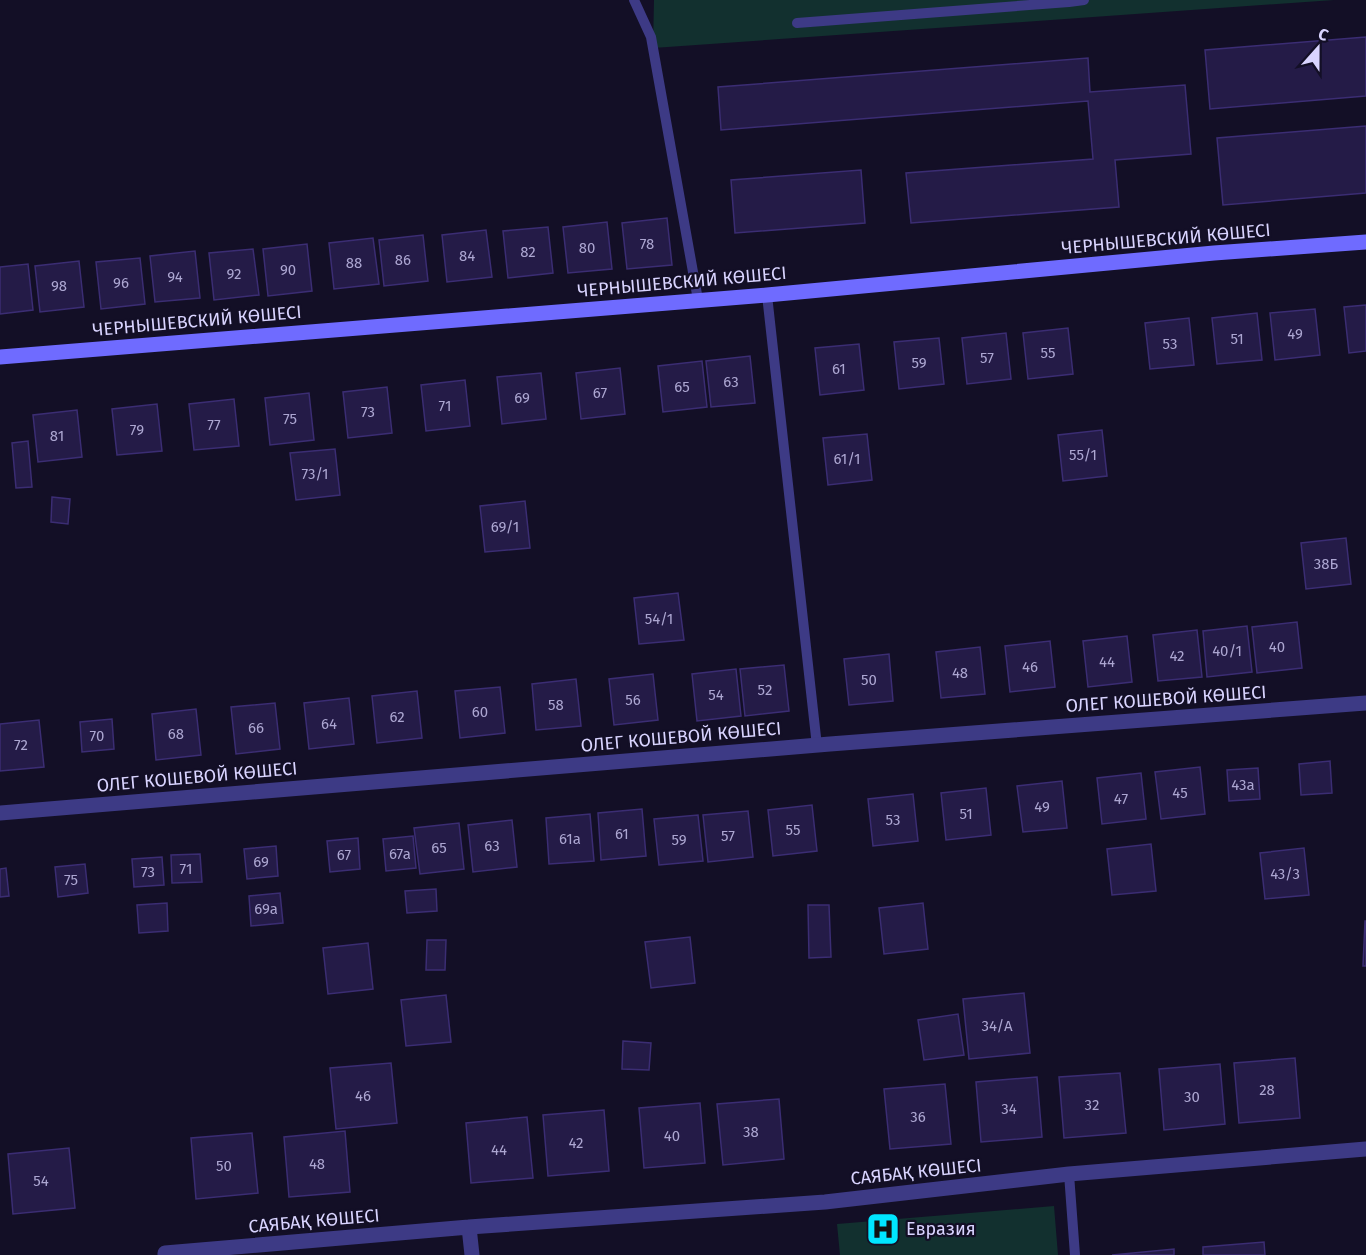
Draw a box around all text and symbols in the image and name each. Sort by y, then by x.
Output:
north arrow [1288,18,1348,78]
text: С [1315,24,1332,45]
street label: ЧЕРНЫШЕВСКИЙ КӨШЕСІ [1061,219,1271,259]
house number: 78 [640,235,654,253]
house number: 80 [579,239,595,257]
house number: 82 [520,243,536,261]
house number: 84 [459,247,475,265]
house number: 86 [395,251,411,269]
house number: 88 [346,254,362,272]
house number: 90 [280,261,296,279]
street label: ЧЕРНЫШЕВСКИЙ КӨШЕСІ [577,262,787,302]
house number: 92 [227,265,241,283]
house number: 94 [167,268,183,286]
house number: 96 [113,274,129,292]
house number: 98 [51,277,67,295]
street label: ЧЕРНЫШЕВСКИЙ КӨШЕСІ [92,301,302,341]
house number: 49 [1287,325,1303,343]
house number: 51 [1230,330,1244,348]
house number: 53 [1163,335,1177,353]
house number: 55 [1041,344,1055,362]
house number: 57 [980,349,994,367]
house number: 59 [911,354,927,372]
house number: 61 [832,360,846,378]
house number: 63 [723,373,739,391]
house number: 65 [674,378,690,396]
house number: 67 [593,384,607,402]
house number: 69 [514,389,530,407]
house number: 71 [439,397,451,415]
house number: 73 [361,403,375,421]
house number: 75 [283,410,297,428]
house number: 77 [207,416,221,434]
house number: 79 [130,421,144,439]
house number: 81 [50,427,64,445]
house number: 55/1 [1069,446,1097,464]
house number: 61/1 [833,450,861,468]
house number: 73/1 [301,465,329,483]
house number: 69/1 [491,518,519,536]
house number: 38Б [1314,555,1339,573]
house number: 54/1 [645,610,673,628]
house number: 40 [1269,638,1285,656]
house number: 40/1 [1212,642,1242,660]
house number: 42 [1169,647,1185,665]
house number: 44 [1099,653,1115,671]
house number: 46 [1022,658,1038,676]
house number: 48 [952,664,968,682]
house number: 50 [861,671,877,689]
house number: 52 [758,681,772,699]
street label: ОЛЕГ КОШЕВОЙ КӨШЕСІ [1065,681,1267,717]
house number: 54 [708,686,724,704]
house number: 56 [625,691,641,709]
house number: 58 [548,696,564,714]
house number: 60 [472,703,488,721]
house number: 62 [389,708,405,726]
house number: 64 [321,715,337,733]
street label: ОЛЕГ КОШЕВОЙ КӨШЕСІ [580,717,782,757]
house number: 66 [248,719,264,737]
house number: 68 [168,725,184,743]
house number: 70 [90,727,104,745]
house number: 72 [14,736,28,754]
street label: ОЛЕГ КОШЕВОЙ КӨШЕСІ [96,757,298,797]
house number: 43а [1231,776,1255,794]
house number: 45 [1172,784,1188,802]
house number: 47 [1114,790,1128,808]
house number: 49 [1034,798,1050,816]
house number: 51 [959,805,973,823]
house number: 53 [886,811,900,829]
house number: 55 [786,821,800,839]
house number: 61 [615,825,629,843]
house number: 57 [721,827,735,845]
house number: 61а [559,830,581,848]
house number: 59 [671,831,687,849]
house number: 63 [484,837,500,855]
house number: 65 [431,839,447,857]
house number: 67а [389,845,411,863]
house number: 67 [337,846,351,864]
house number: 69 [253,853,269,871]
house number: 71 [180,860,192,878]
house number: 73 [141,863,155,881]
house number: 43/3 [1270,865,1300,883]
house number: 75 [64,871,78,889]
house number: 69а [254,900,278,918]
house number: 34/А [981,1017,1013,1035]
house number: 28 [1259,1081,1275,1099]
house number: 46 [355,1087,371,1105]
house number: 30 [1184,1088,1200,1106]
house number: 32 [1085,1096,1099,1114]
house number: 34 [1001,1100,1017,1118]
house number: 36 [910,1108,926,1126]
house number: 38 [743,1123,759,1141]
house number: 40 [664,1127,680,1145]
house number: 42 [568,1134,584,1152]
house number: 44 [491,1141,507,1159]
street label: САЯБАҚ КӨШЕСІ [849,1154,983,1190]
house number: 48 [309,1155,325,1173]
house number: 50 [216,1157,232,1175]
house number: 54 [33,1172,49,1190]
street label: САЯБАҚ КӨШЕСІ [248,1204,380,1238]
hospital icon: Евразия [865,1211,901,1247]
place label: Евразия [906,1218,976,1240]

